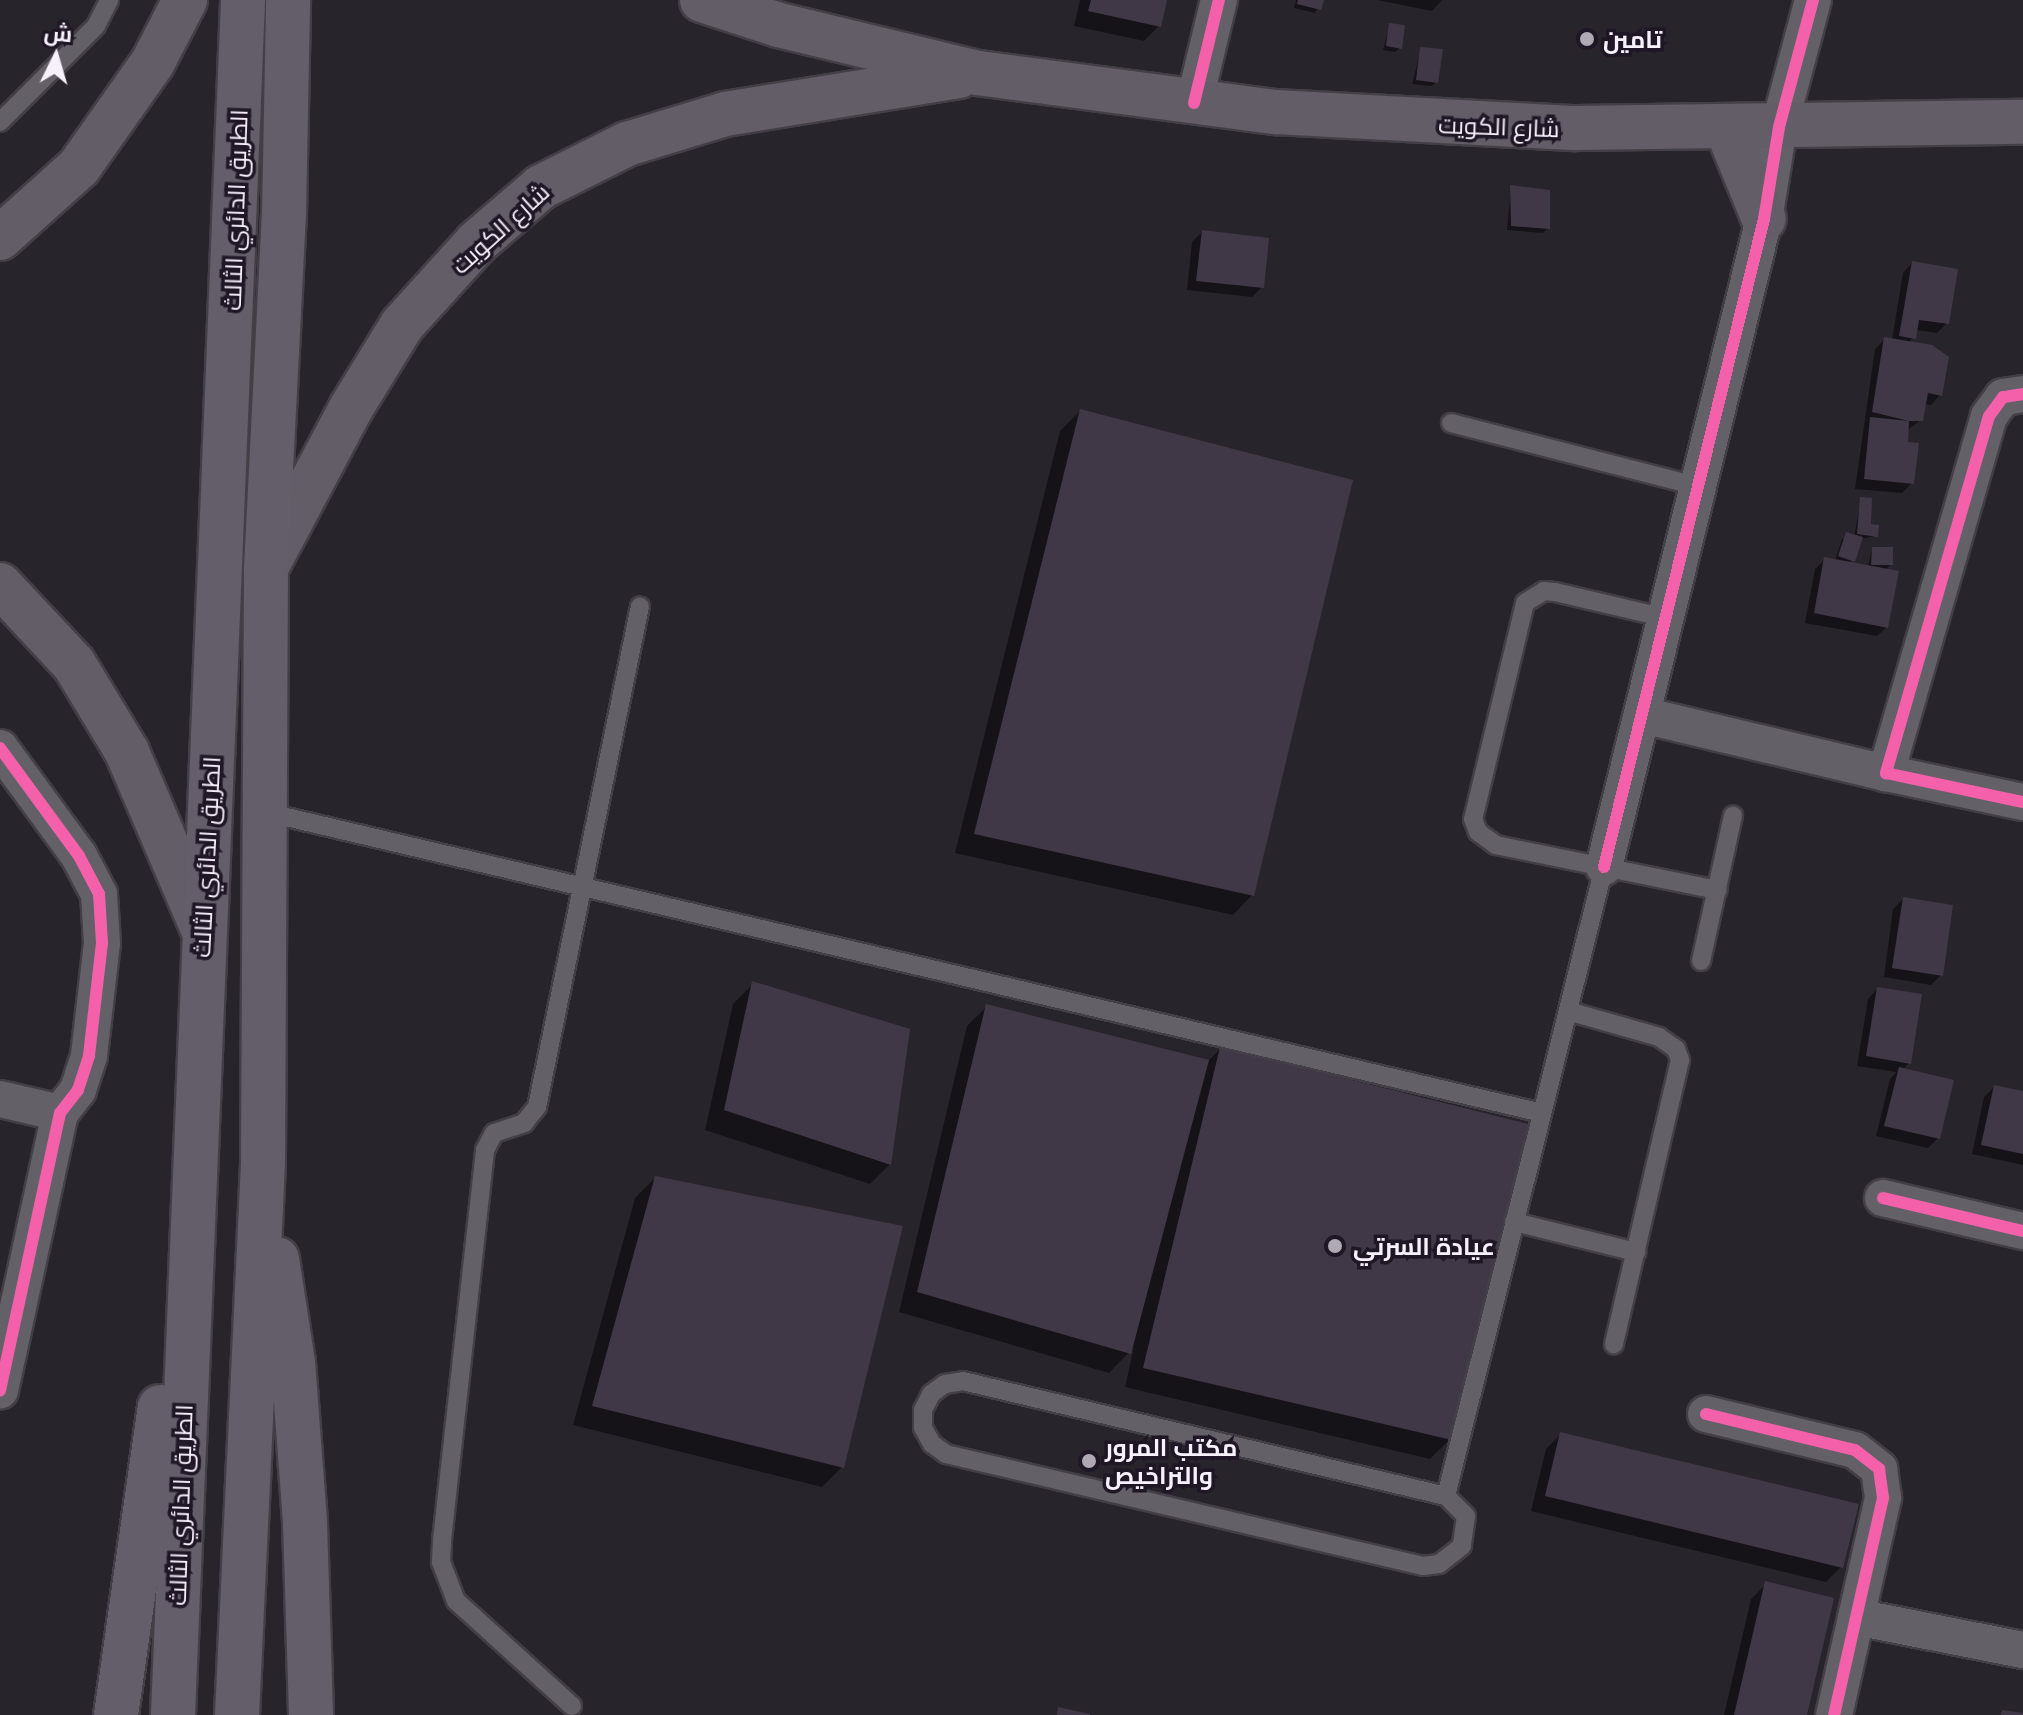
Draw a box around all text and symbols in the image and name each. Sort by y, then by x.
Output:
north arrow [16,16,96,96]
text: ش [43,16,73,48]
place label: تامين [1603,25,1662,53]
marker: تامين [1578,30,1596,48]
street label: الطريق الدائري الثالث [217,109,253,311]
street label: شارع الكويت [1438,109,1560,143]
street label: شارع الكويت [445,177,555,279]
street label: الطريق الدائري الثالث [186,756,226,958]
place label: عيادة السرتي [1353,1232,1495,1260]
marker: عيادة السرتي [1324,1235,1346,1257]
street label: الطريق الدائري الثالث [162,1404,198,1606]
place label: مكتب المرور والتراخيص [1105,1433,1237,1489]
marker: مكتب المرور والتراخيص [1080,1452,1098,1470]

